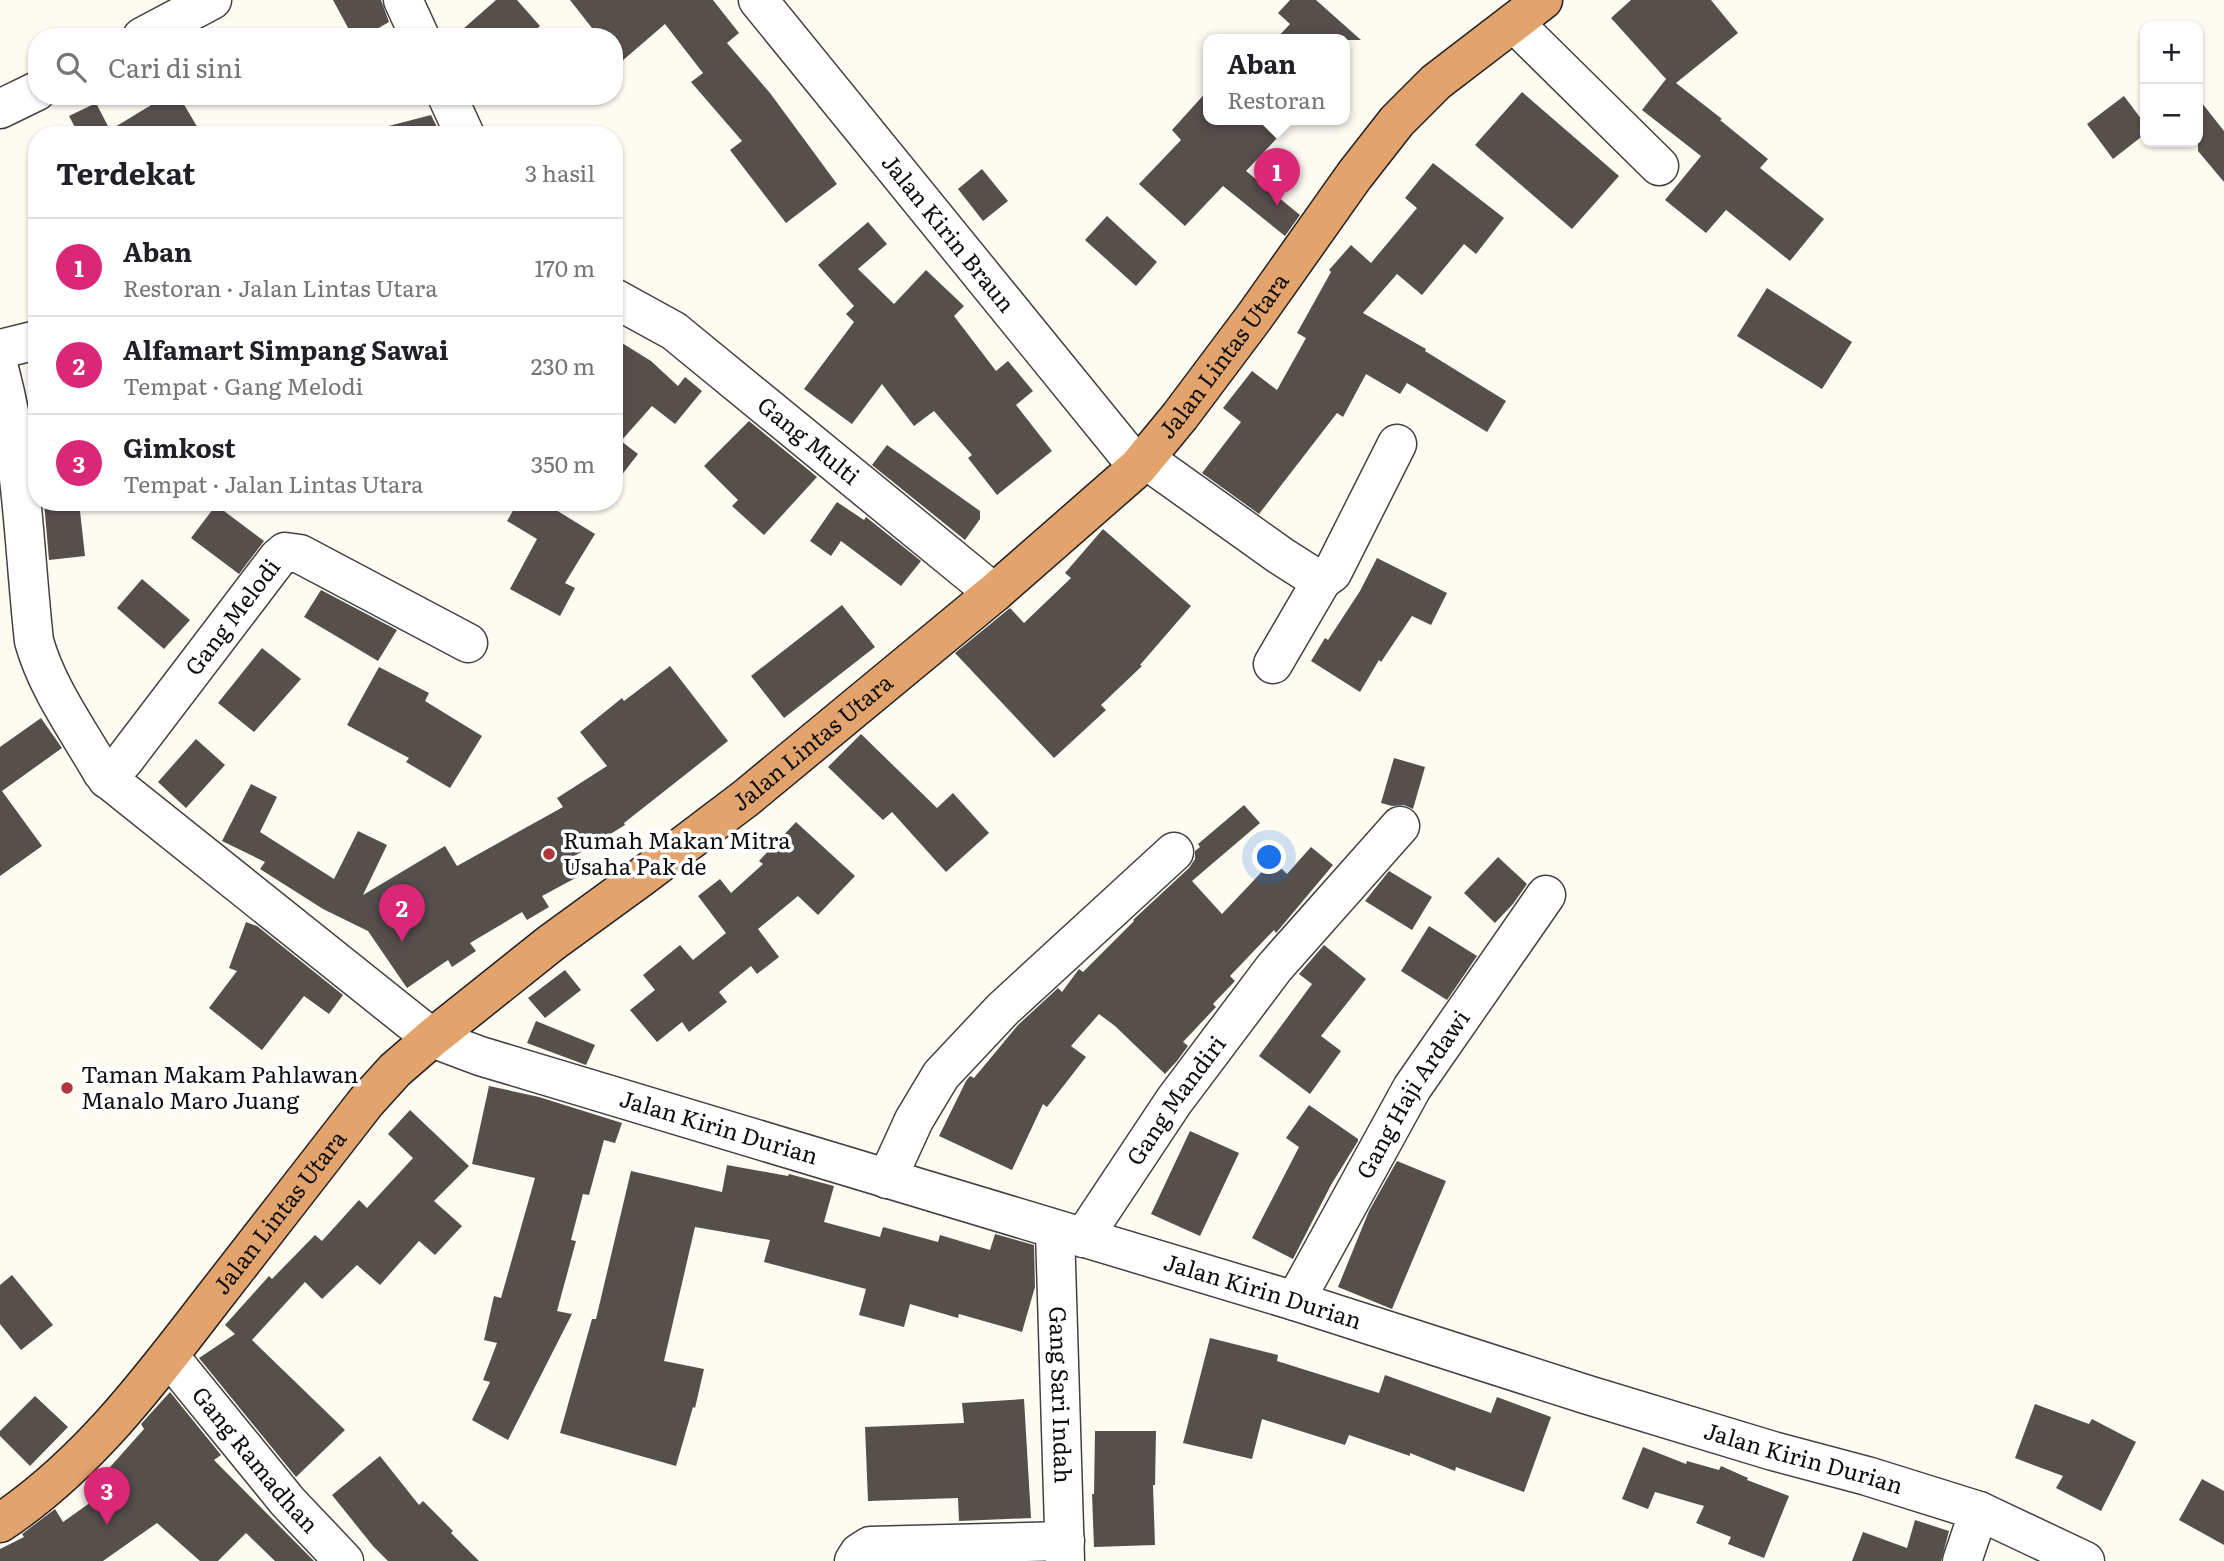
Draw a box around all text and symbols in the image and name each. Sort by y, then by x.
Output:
map controls [2140,21,2203,147]
button: + [2140,21,2203,84]
search box [28,28,623,105]
popup [1203,34,1350,125]
text: Aban [1227,43,1296,82]
text: Cari di sini [108,47,242,86]
icon: search [52,48,90,86]
text: Restoran [1227,82,1326,116]
button: − [2140,84,2203,147]
street label: Jalan Kirin Braun [875,146,1024,319]
pin: 1 [1254,148,1300,206]
text: Terdekat [56,150,195,194]
text: 3 hasil [525,155,595,189]
text: Aban [123,231,192,270]
text: 1 [74,250,84,284]
text: 170 m [534,250,595,284]
street label: Jalan Lintas Utara [1149,264,1296,445]
text: Restoran · Jalan Lintas Utara [123,270,438,304]
text: Alfamart Simpang Sawai [123,329,448,368]
text: 2 [73,348,85,382]
text: 230 m [531,348,595,382]
text: Tempat · Gang Melodi [123,368,363,402]
street label: Gang Multi [751,387,868,492]
text: Gimkost [123,427,236,466]
text: 3 [73,446,85,480]
text: 350 m [531,446,595,480]
text: Tempat · Jalan Lintas Utara [123,466,423,500]
street label: Gang Melodi [176,550,287,682]
street label: Jalan Lintas Utara [724,664,900,818]
place label: Rumah Makan Mitra Usaha Pak de [563,822,791,882]
your location [1252,840,1286,874]
marker: Rumah Makan Mitra Usaha Pak de [541,846,557,862]
pin: 2 [379,884,425,942]
street label: Gang Haji Ardawi [1346,1002,1477,1184]
street label: Gang Mandiri [1117,1027,1233,1171]
place label: Taman Makam Pahlawan Manalo Maro Juang [81,1056,359,1116]
marker: Taman Makam Pahlawan Manalo Maro Juang [59,1080,75,1096]
street label: Jalan Kirin Durian [616,1080,823,1172]
street label: Jalan Lintas Utara [204,1122,354,1300]
street label: Jalan Kirin Durian [1160,1243,1367,1336]
street label: Gang Sari Indah [1042,1306,1082,1484]
street label: Gang Ramadhan [185,1378,328,1540]
street label: Jalan Kirin Durian [1700,1412,1908,1501]
pin: 3 [84,1467,130,1525]

